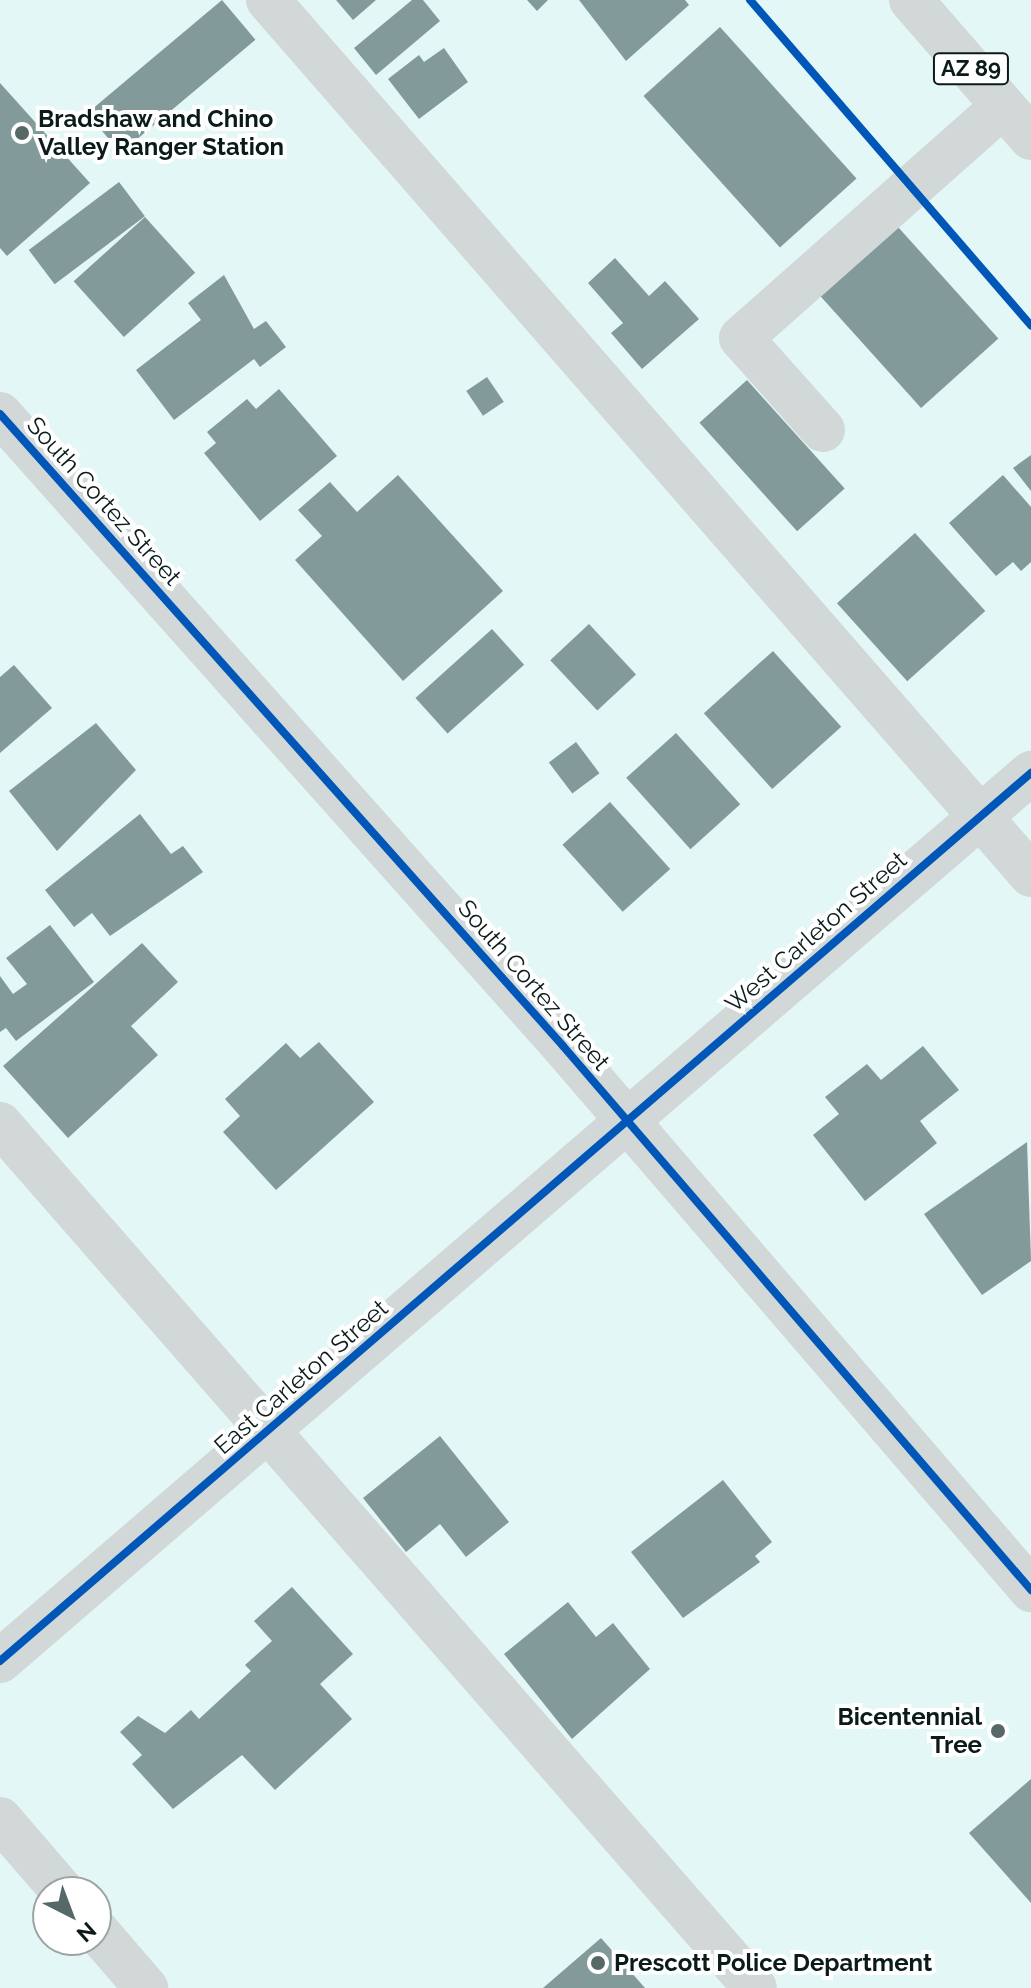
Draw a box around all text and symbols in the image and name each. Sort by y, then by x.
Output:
road number: AZ 89 [931,51,1011,87]
place label: Bradshaw and Chino Valley Ranger Station [38,105,285,161]
marker: Bradshaw and Chino Valley Ranger Station [13,124,31,142]
street label: South Cortez Street [21,411,187,591]
street label: West Carleton Street [720,845,912,1019]
street label: South Cortez Street [452,894,616,1076]
street label: East Carleton Street [208,1294,394,1460]
place label: Bicentennial Tree [837,1703,982,1759]
marker: Bicentennial Tree [989,1722,1007,1740]
north arrow [32,1876,112,1956]
text: N [72,1917,102,1948]
place label: Prescott Police Department [614,1949,932,1977]
marker: Prescott Police Department [589,1954,607,1972]

